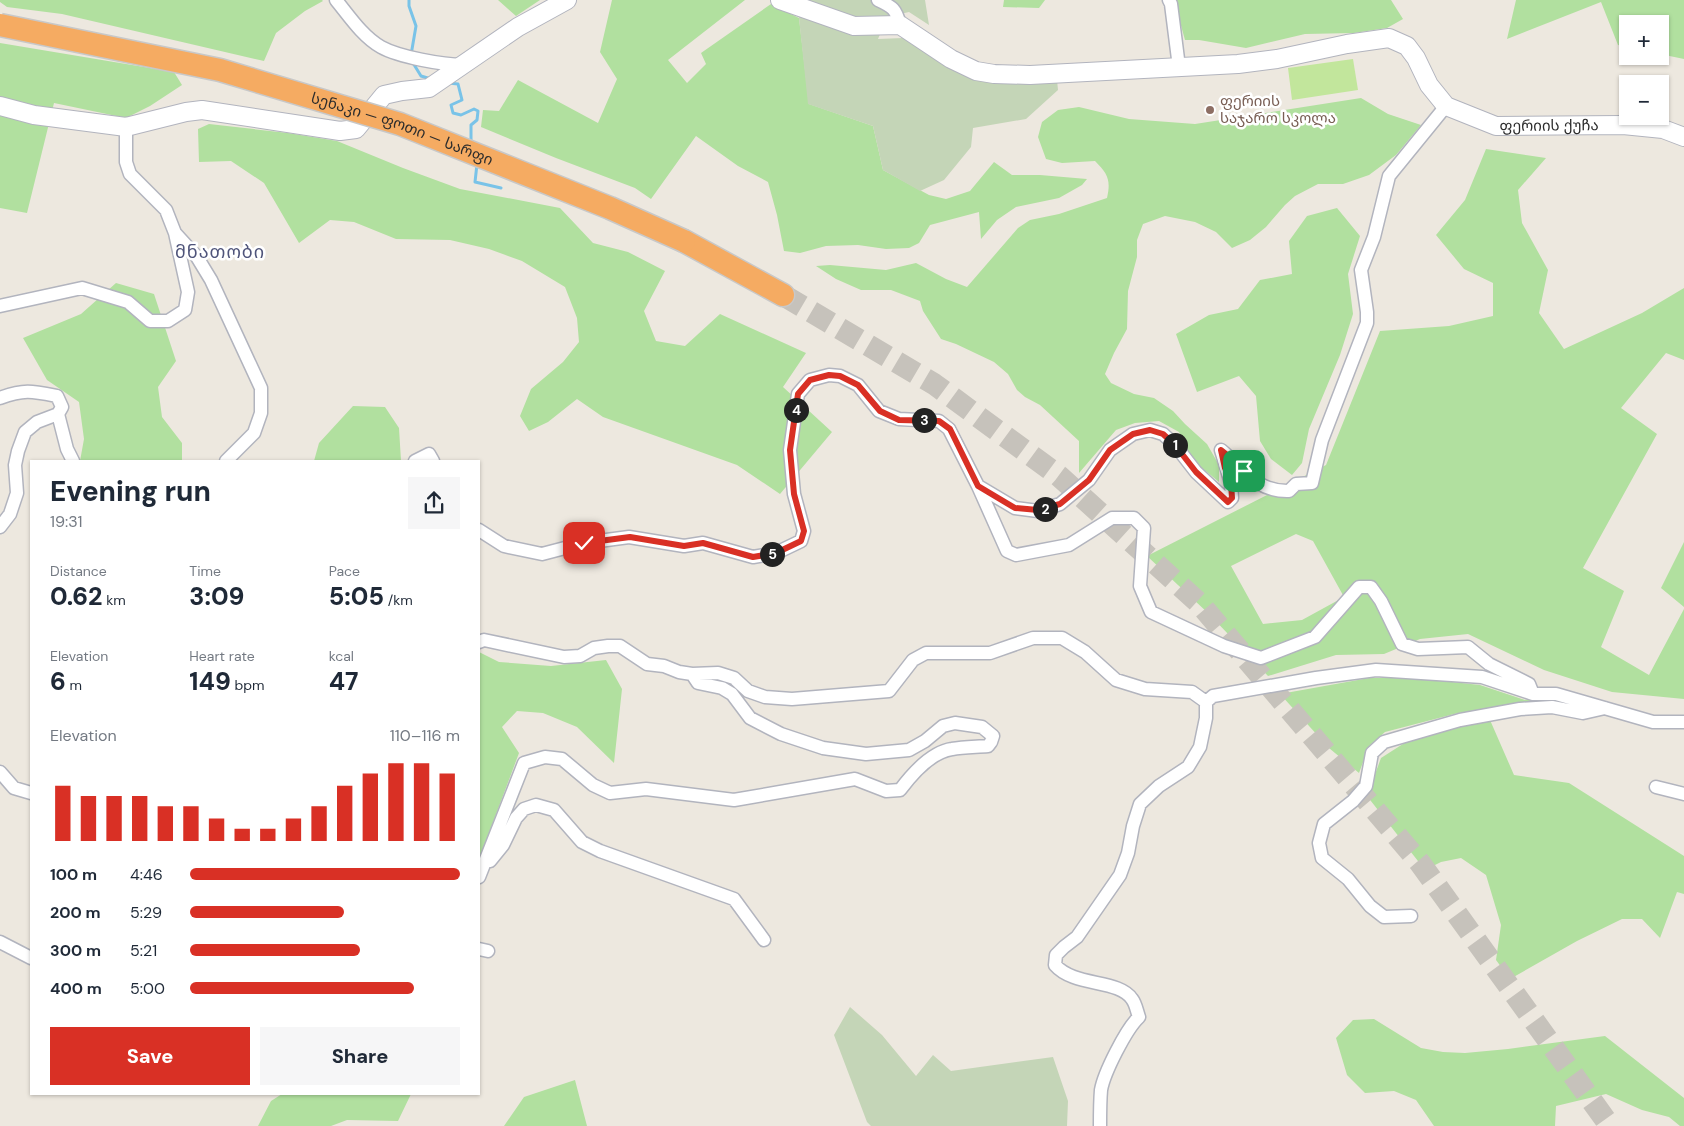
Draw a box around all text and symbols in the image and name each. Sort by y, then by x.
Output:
map controls [1619,15,1669,125]
button: + [1619,15,1669,65]
button: − [1619,75,1669,125]
street label: სენაკი — ფოთი — სარფი [309,88,496,170]
place label: ფერიის საჯარო სკოლა [1220,91,1336,128]
marker: ფერიის საჯარო სკოლა [1204,104,1216,116]
street label: ფერიის ქუჩა [1499,115,1599,136]
district label: მნათობი [175,240,265,264]
pin: 4 [784,398,808,422]
text: 4 [792,401,801,419]
pin: 3 [912,408,936,432]
text: 3 [920,411,929,429]
pin: 1 [1162,432,1188,458]
text: 1 [1173,436,1178,454]
pin [1223,450,1265,492]
icon: arrive [1230,457,1258,485]
text: Evening run [50,473,211,510]
button: share [408,477,460,529]
pin: 2 [1032,496,1058,522]
text: 2 [1041,500,1050,518]
text: 19:31 [50,511,82,532]
pin [563,522,605,564]
icon: check [570,529,598,557]
pin: 5 [760,542,784,566]
text: 5 [768,545,777,563]
text: Distance [50,562,107,580]
text: Time [189,562,221,580]
text: Pace [329,562,360,580]
text: 0.62 [50,580,102,613]
text: 3:09 [189,580,244,613]
text: 5:05 [329,580,384,613]
text: km [102,591,126,609]
text: /km [384,591,413,609]
text: Elevation [50,647,108,665]
text: Heart rate [189,647,255,665]
text: kcal [329,647,354,665]
text: 6 [50,665,66,698]
text: 149 [189,665,231,698]
text: 47 [329,665,358,698]
text: m [66,676,82,694]
text: bpm [231,676,265,694]
text: Elevation [50,725,117,746]
text: 110–116 m [390,725,460,746]
text: 100 m [50,864,97,885]
text: 4:46 [130,864,163,885]
text: 200 m [50,902,101,923]
text: 5:29 [130,902,162,923]
text: 300 m [50,940,101,961]
text: 5:21 [130,940,157,961]
text: 400 m [50,978,102,999]
text: 5:00 [130,978,165,999]
button: Save [50,1027,250,1085]
button: Share [260,1027,460,1085]

